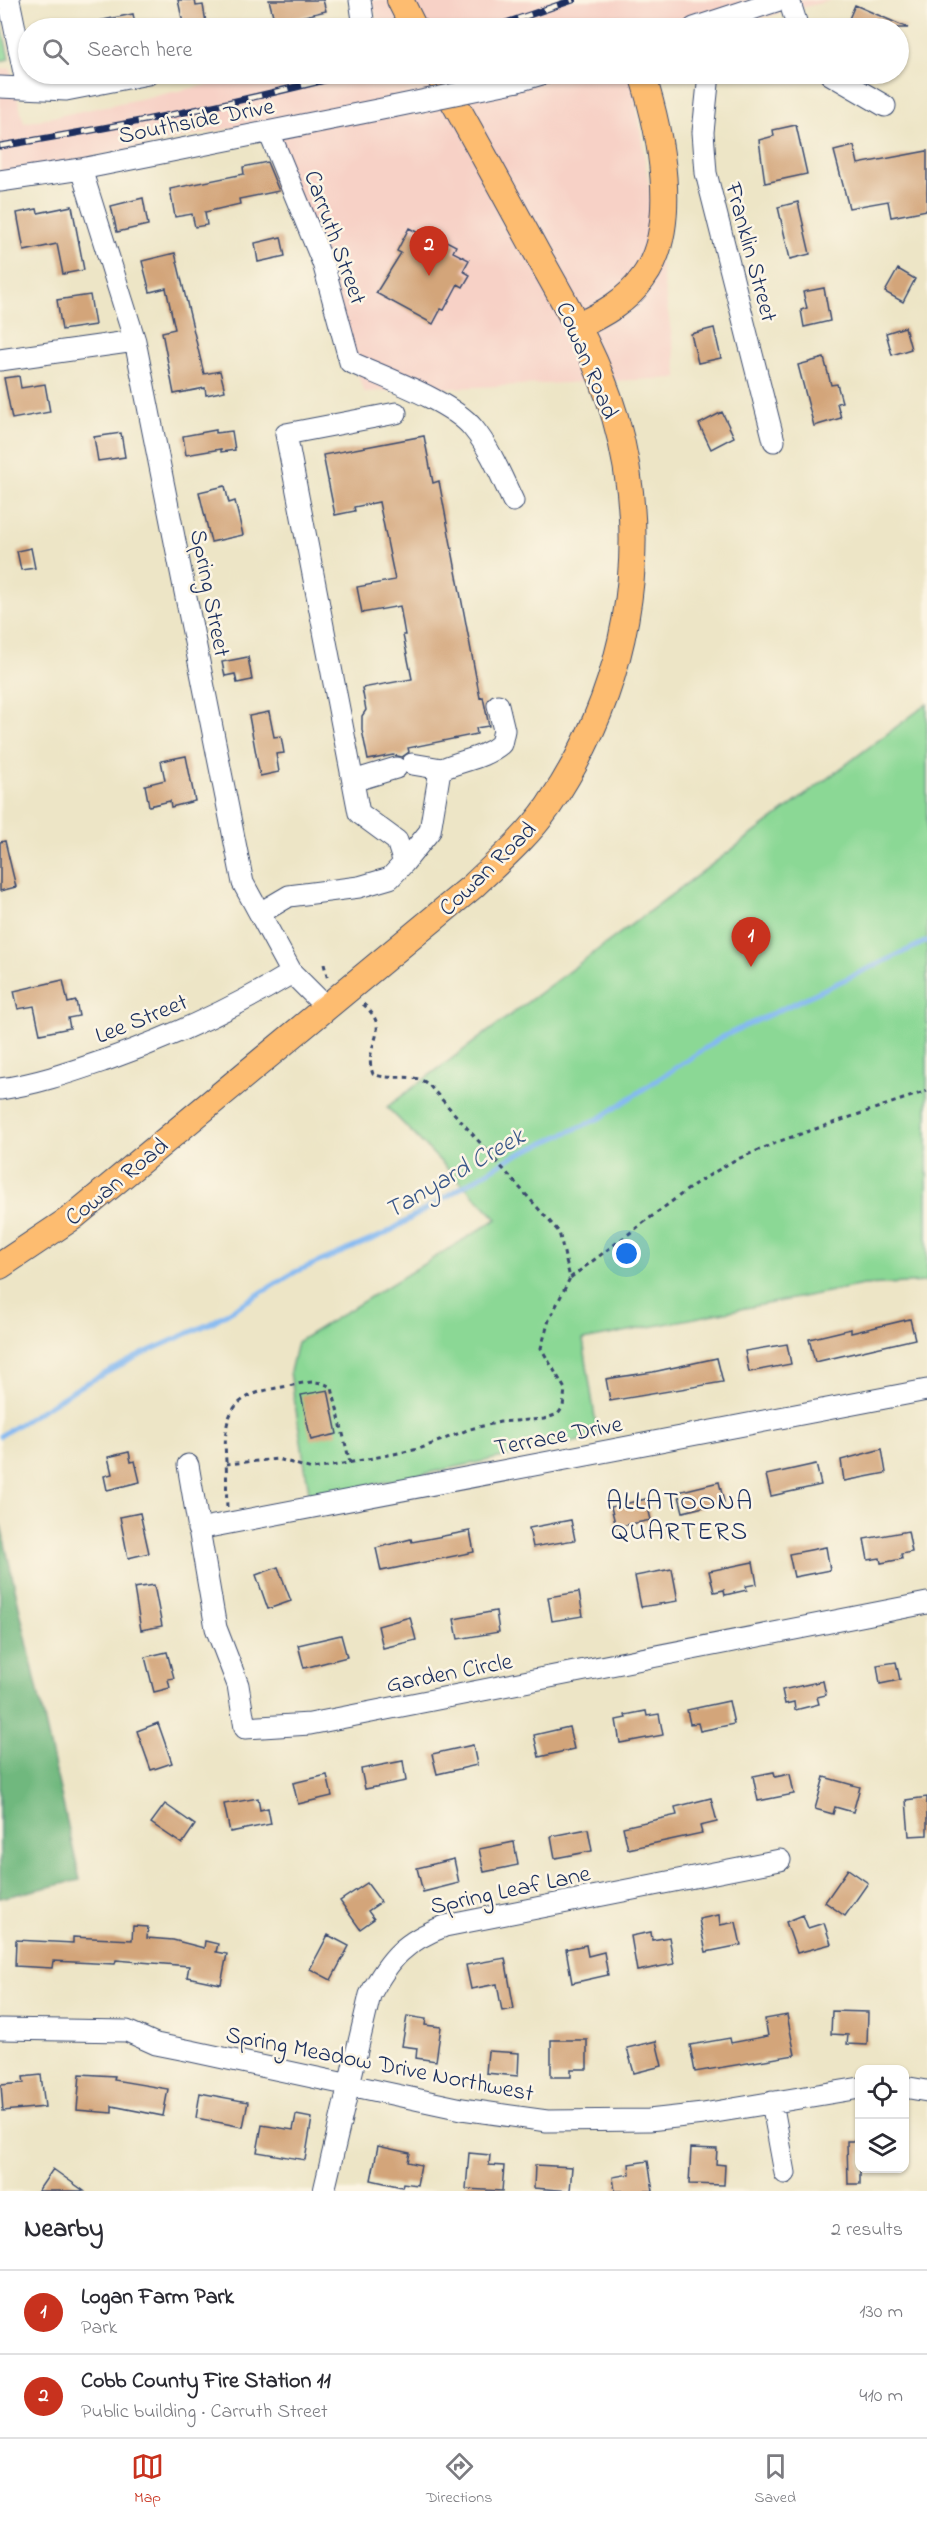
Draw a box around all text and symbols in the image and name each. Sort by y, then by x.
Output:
search box [18,18,909,84]
icon: search [39,35,72,68]
text: Search here [87,35,192,67]
street label: Southside Drive [116,90,278,155]
street label: Carruth Street [293,166,374,310]
street label: Franklin Street [714,178,785,326]
pin: 2 [410,226,448,276]
street label: Cowan Road [545,297,626,426]
street label: Spring Street [179,527,238,660]
street label: Cowan Road [432,814,546,926]
pin: 1 [732,918,771,967]
street label: Lee Street [90,986,193,1055]
water label: Tanyard Creek [378,1118,534,1230]
street label: Cowan Road [58,1130,177,1236]
your location [612,1239,641,1268]
street label: Terrace Drive [491,1408,626,1467]
district label: ALLATOONA QUARTERS [606,1484,754,1552]
street label: Garden Circle [383,1645,516,1704]
street label: Spring Leaf Lane [427,1857,594,1926]
street label: Spring Meadow Drive Northwest [222,2018,537,2113]
map controls [855,2065,909,2173]
button: locate [855,2065,909,2119]
button: layers [855,2119,909,2173]
text: Nearby [24,2211,103,2249]
text: 2 results [831,2216,903,2245]
text: Logan Farm Park [81,2282,234,2314]
text: 1 [40,2298,47,2327]
text: 130 m [859,2298,903,2327]
text: Park [81,2314,117,2343]
text: Cobb County Fire Station 11 [81,2366,331,2398]
text: 2 [39,2382,48,2411]
text: 410 m [859,2382,903,2411]
text: Public building · Carruth Street [81,2398,328,2427]
tab: Map [131,2450,164,2510]
tab: Directions [426,2450,492,2510]
tab: Saved [754,2450,796,2510]

